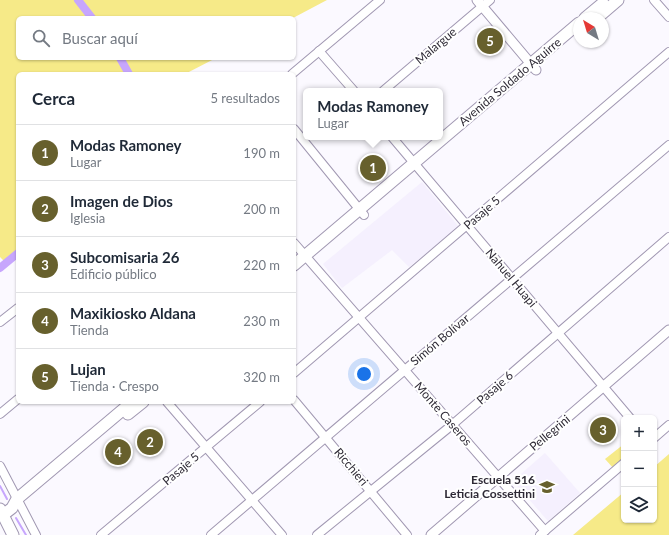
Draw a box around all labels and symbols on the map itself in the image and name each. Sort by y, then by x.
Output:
north arrow [573,12,609,48]
street label: Malargue [412,24,459,67]
pin: 5 [477,26,503,56]
street label: Avenida Soldado Aguirre [455,34,564,129]
pin: 1 [360,153,386,183]
street label: Pasaje 5 [460,193,503,233]
street label: Nahuel Huapi [483,245,540,310]
street label: Simón Bolívar [407,310,473,369]
your location [354,364,374,384]
street label: Pasaje 6 [473,368,516,408]
street label: Monte Caseros [412,379,475,449]
street label: Pellegrini [526,411,573,454]
pin: 3 [590,415,616,445]
pin: 2 [137,427,163,457]
pin: 4 [105,437,131,467]
street label: Ricchieri [331,445,372,489]
street label: Pasaje 5 [159,449,202,488]
place label: Escuela 516 Leticia Cossettini [444,472,535,501]
school or university icon: Escuela 516 Leticia Cossettini [538,478,556,496]

